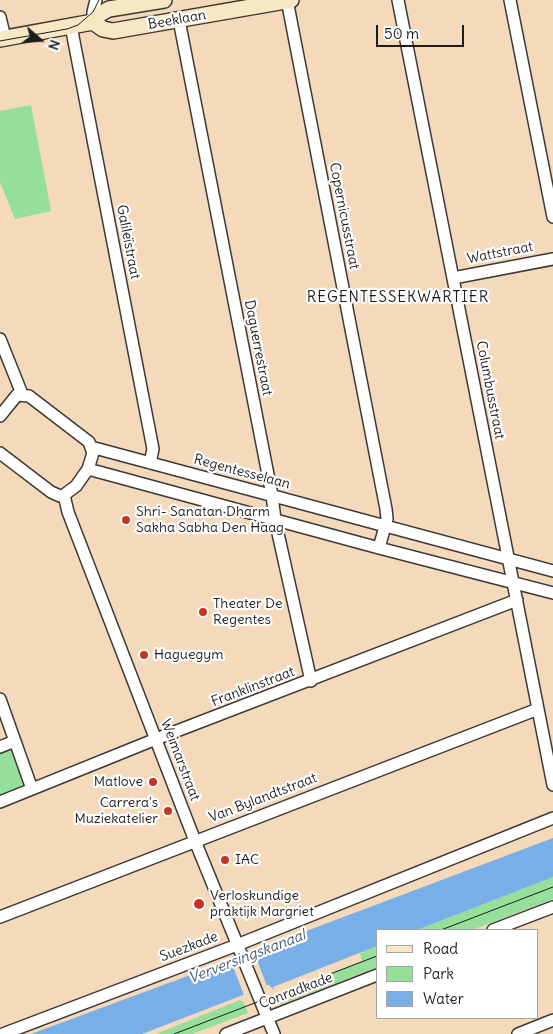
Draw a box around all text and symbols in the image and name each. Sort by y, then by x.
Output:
street label: Beeklaan [147,7,207,33]
north arrow [15,15,65,65]
scale bar [378,15,466,47]
text: 50 m [384,24,419,43]
text: N [44,37,64,52]
street label: Copernicusstraat [325,161,363,271]
street label: Galileïstraat [113,203,143,281]
street label: Wattstraat [466,238,534,268]
district label: REGENTESSEKWARTIER [305,289,491,307]
street label: Daguerrestraat [240,299,276,397]
street label: Columbusstraat [472,339,508,441]
street label: Regentesselaan [192,451,292,493]
place label: Shri- Sanatan Dharm Sakha Sabha Den Haag [136,504,284,536]
marker: Shri- Sanatan Dharm Sakha Sabha Den Haag [120,514,132,526]
place label: Theater De Regentes [213,596,283,628]
marker: Theater De Regentes [197,606,209,618]
place label: Haguegym [154,647,223,663]
marker: Haguegym [138,649,150,661]
street label: Franklinstraat [209,663,297,711]
street label: Weimarstraat [157,717,203,803]
street label: Van Bylandtstraat [207,770,319,826]
place label: Matlove [94,774,143,790]
marker: Matlove [147,776,159,788]
place label: Carrera's Muziekatelier [75,795,158,828]
marker: Carrera's Muziekatelier [162,805,174,817]
place label: IAC [235,852,259,868]
marker: IAC [219,854,231,866]
place label: Verloskundige praktijk Margriet [210,888,314,920]
marker: Verloskundige praktijk Margriet [192,897,206,911]
water label: Verversingskanaal [186,926,308,988]
street label: Suezkade [158,928,220,966]
legend [376,929,538,1019]
text: Road [423,939,458,958]
text: Park [423,964,454,983]
street label: Conradkade [257,969,335,1013]
text: Water [423,989,464,1008]

